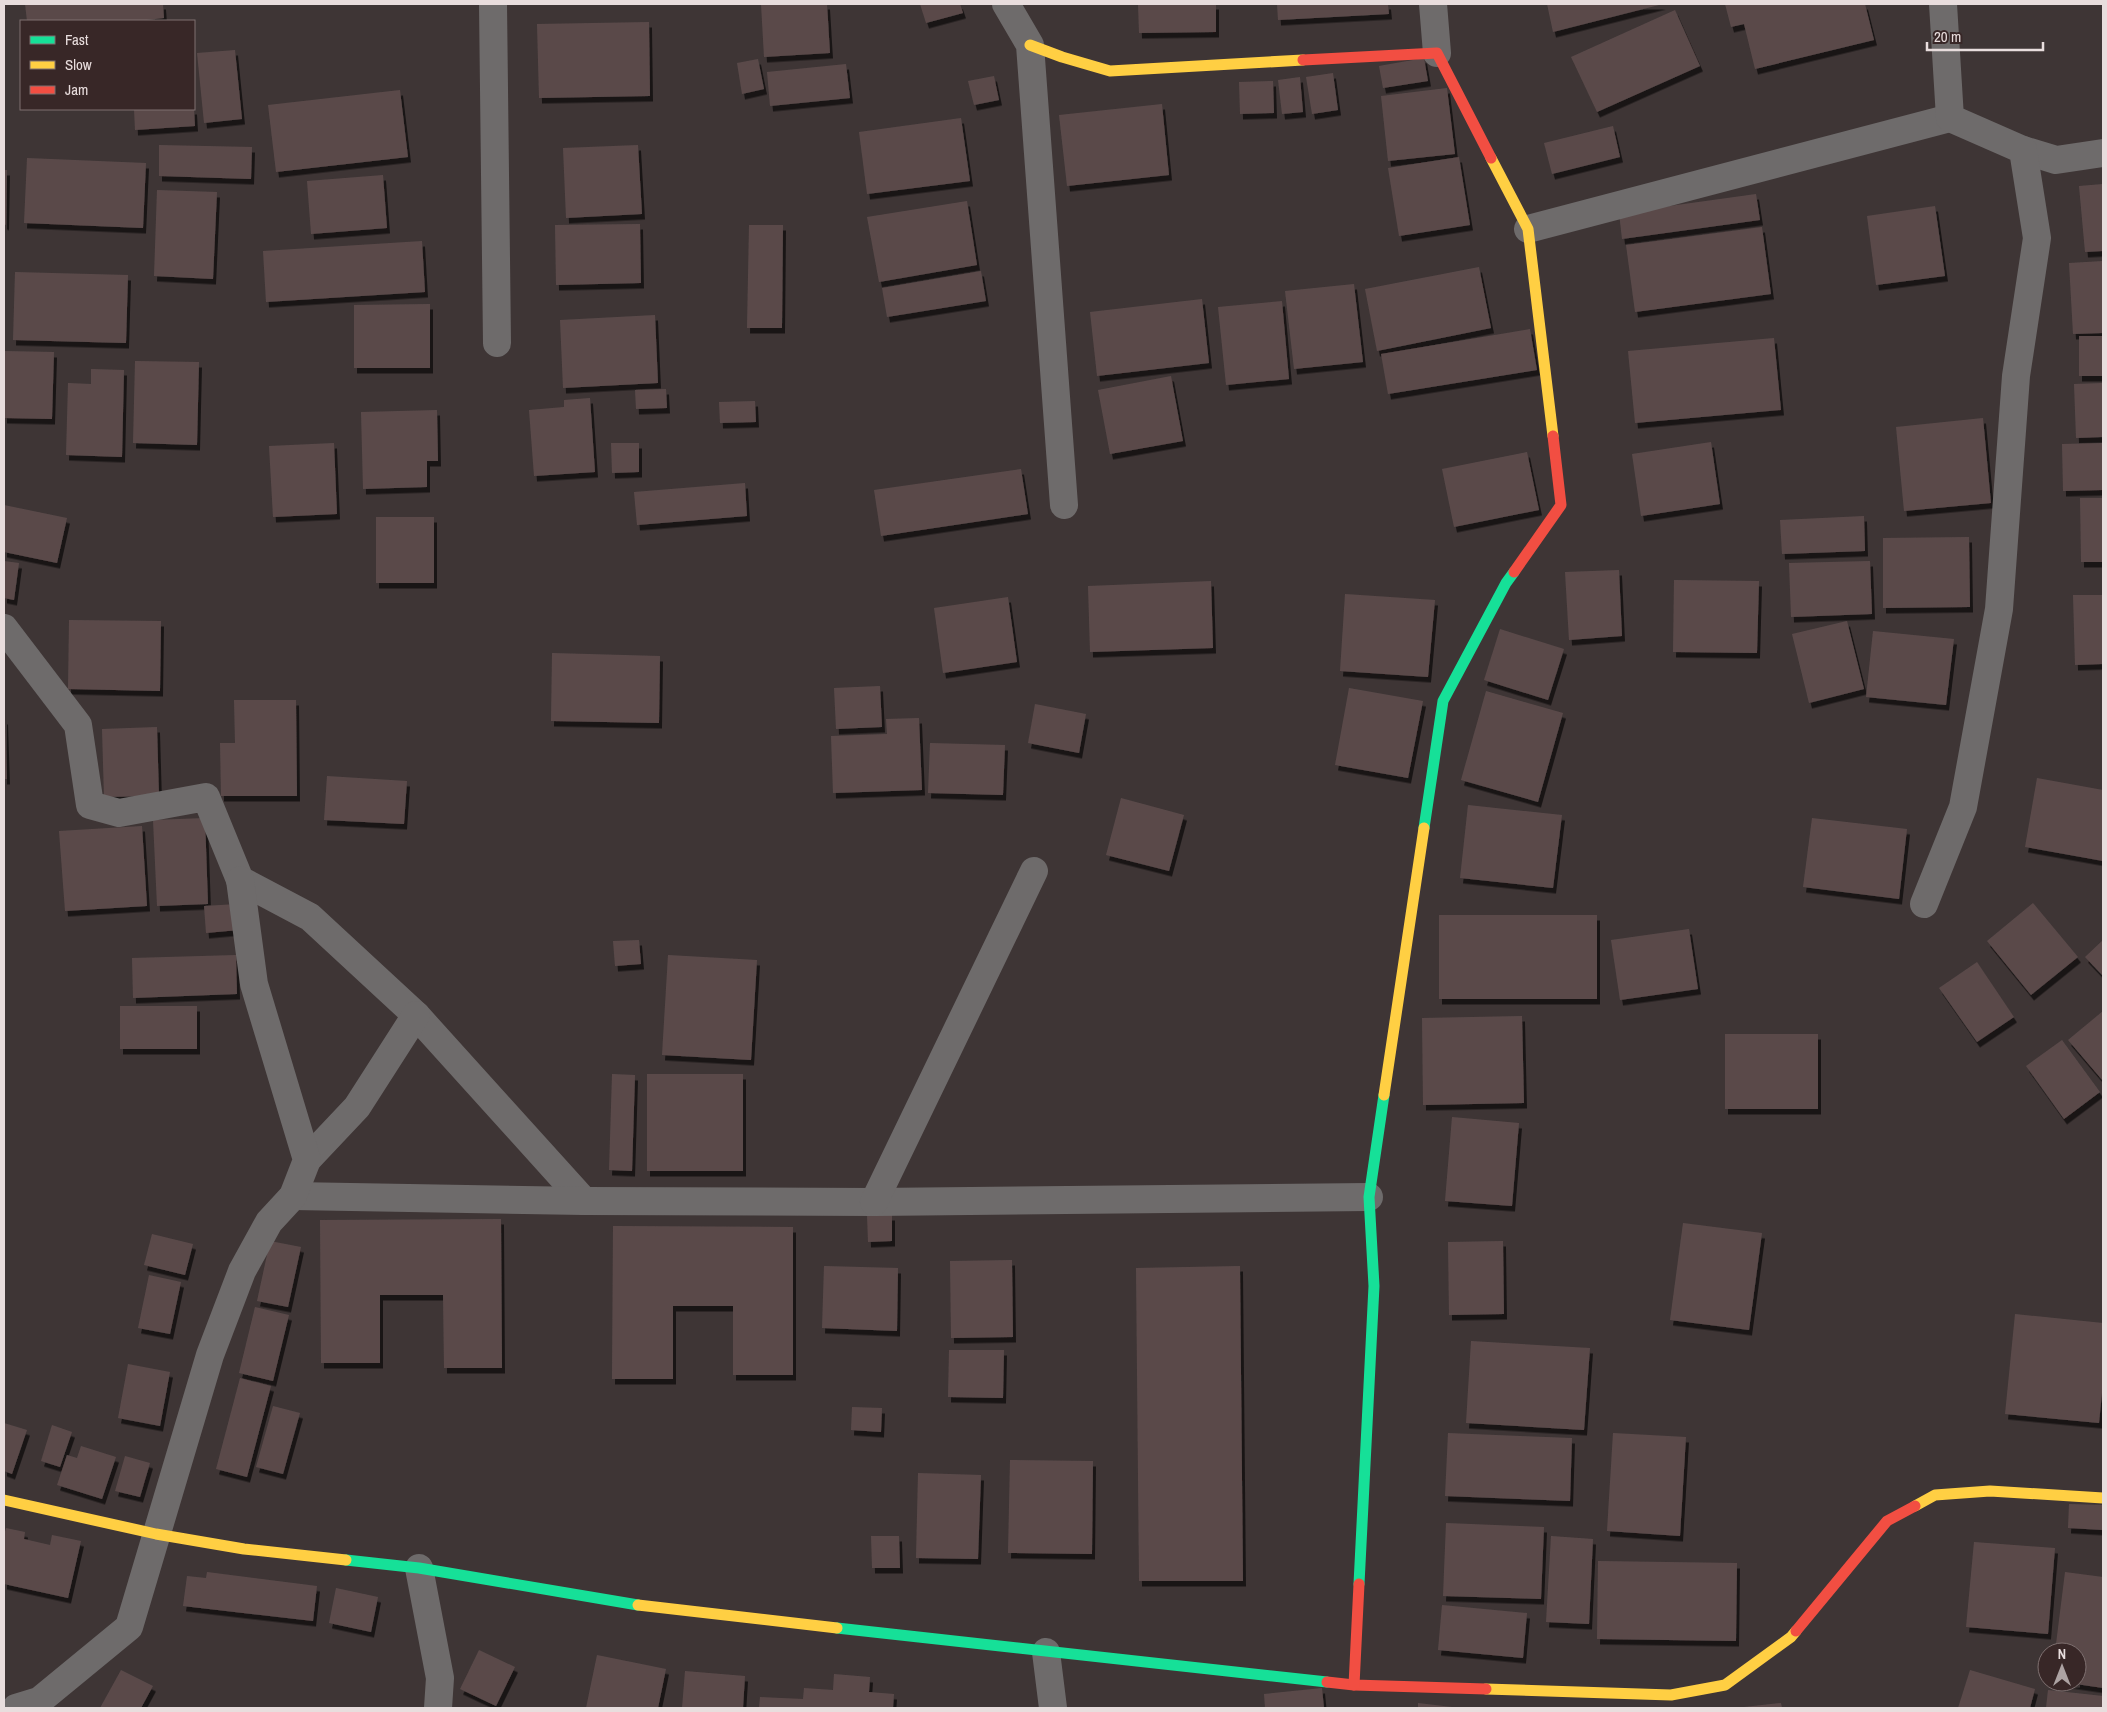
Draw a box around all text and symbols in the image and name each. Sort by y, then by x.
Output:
legend [20,20,195,110]
scale bar [1927,20,2043,52]
text: 20 m [1934,26,1961,47]
text: Fast [65,29,89,50]
text: Slow [65,54,92,75]
text: Jam [65,79,88,100]
north arrow [2037,1642,2087,1692]
text: N [2058,1645,2066,1663]

